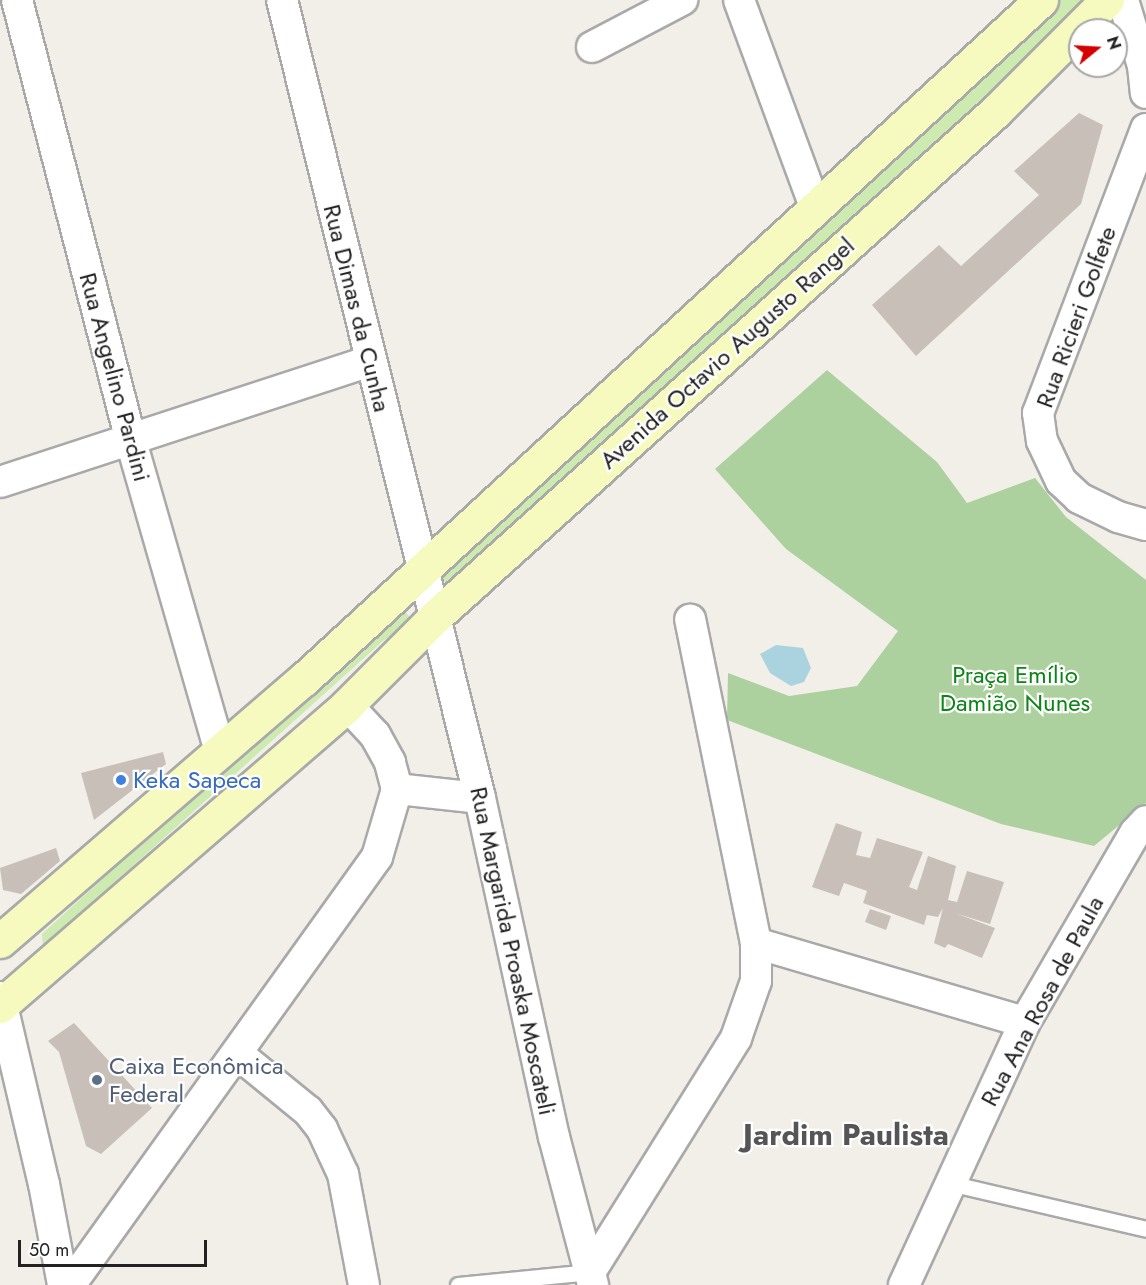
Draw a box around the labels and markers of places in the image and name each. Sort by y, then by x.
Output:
place label: Keka Sapeca [133,766,261,794]
marker: Keka Sapeca [114,773,128,787]
place label: Caixa Econômica Federal [109,1052,284,1108]
marker: Caixa Econômica Federal [90,1073,104,1087]

